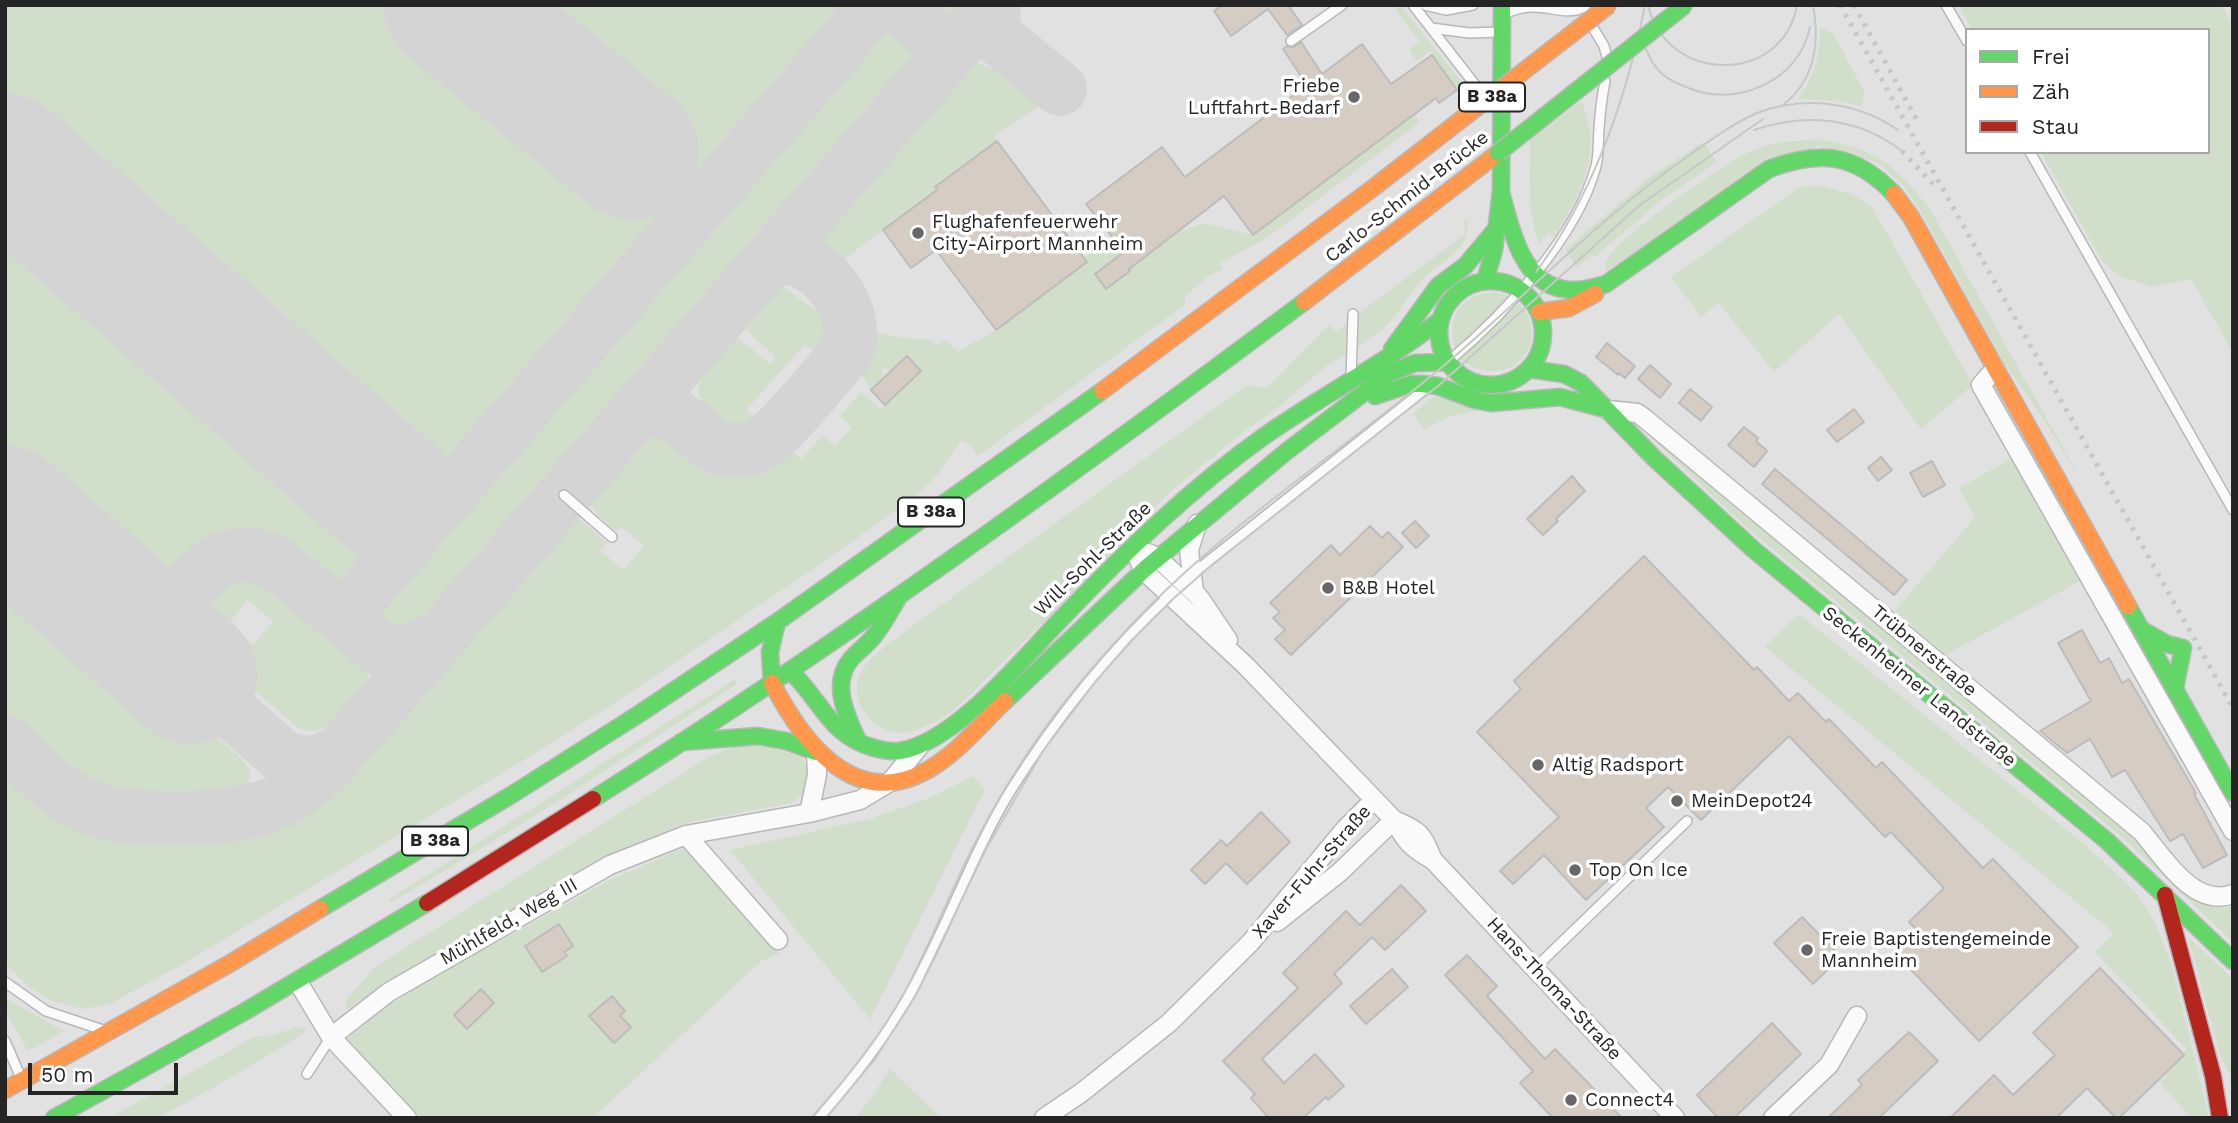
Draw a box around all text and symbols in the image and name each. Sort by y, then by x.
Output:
legend [1965,28,2210,154]
text: Frei [2032,44,2070,69]
place label: Friebe Luftfahrt-Bedarf [1188,75,1340,119]
text: Zäh [2032,79,2070,104]
road number: B 38a [1459,82,1525,112]
marker: Friebe Luftfahrt-Bedarf [1346,89,1362,105]
text: Stau [2032,114,2079,139]
street label: Carlo-Schmid-Brücke [1321,126,1493,268]
place label: Flughafenfeuerwehr City-Airport Mannheim [932,211,1143,255]
marker: Flughafenfeuerwehr City-Airport Mannheim [910,225,926,241]
street label: Will-Sohl-Straße [1030,497,1156,621]
road number: B 38a [898,498,964,526]
place label: B&B Hotel [1342,577,1435,599]
marker: B&B Hotel [1320,580,1336,596]
street label: Trübnerstraße [1867,600,1981,702]
street label: Seckenheimer Landstraße [1818,602,2020,772]
place label: Altig Radsport [1552,754,1683,776]
marker: Altig Radsport [1530,757,1546,773]
place label: MeinDepot24 [1691,790,1813,812]
marker: MeinDepot24 [1669,793,1685,809]
street label: Xaver-Fuhr-Straße [1248,801,1376,943]
road number: B 38a [402,826,468,856]
place label: Top On Ice [1589,859,1688,881]
marker: Top On Ice [1567,862,1583,878]
street label: Mühlfeld, Weg III [436,873,582,971]
street label: Hans-Thoma-Straße [1482,913,1626,1065]
place label: Freie Baptistengemeinde Mannheim [1821,928,2051,972]
marker: Freie Baptistengemeinde Mannheim [1799,942,1815,958]
scale bar [32,1050,182,1094]
text: 50 m [41,1062,93,1087]
place label: Connect4 [1585,1089,1674,1111]
marker: Connect4 [1563,1092,1579,1108]

